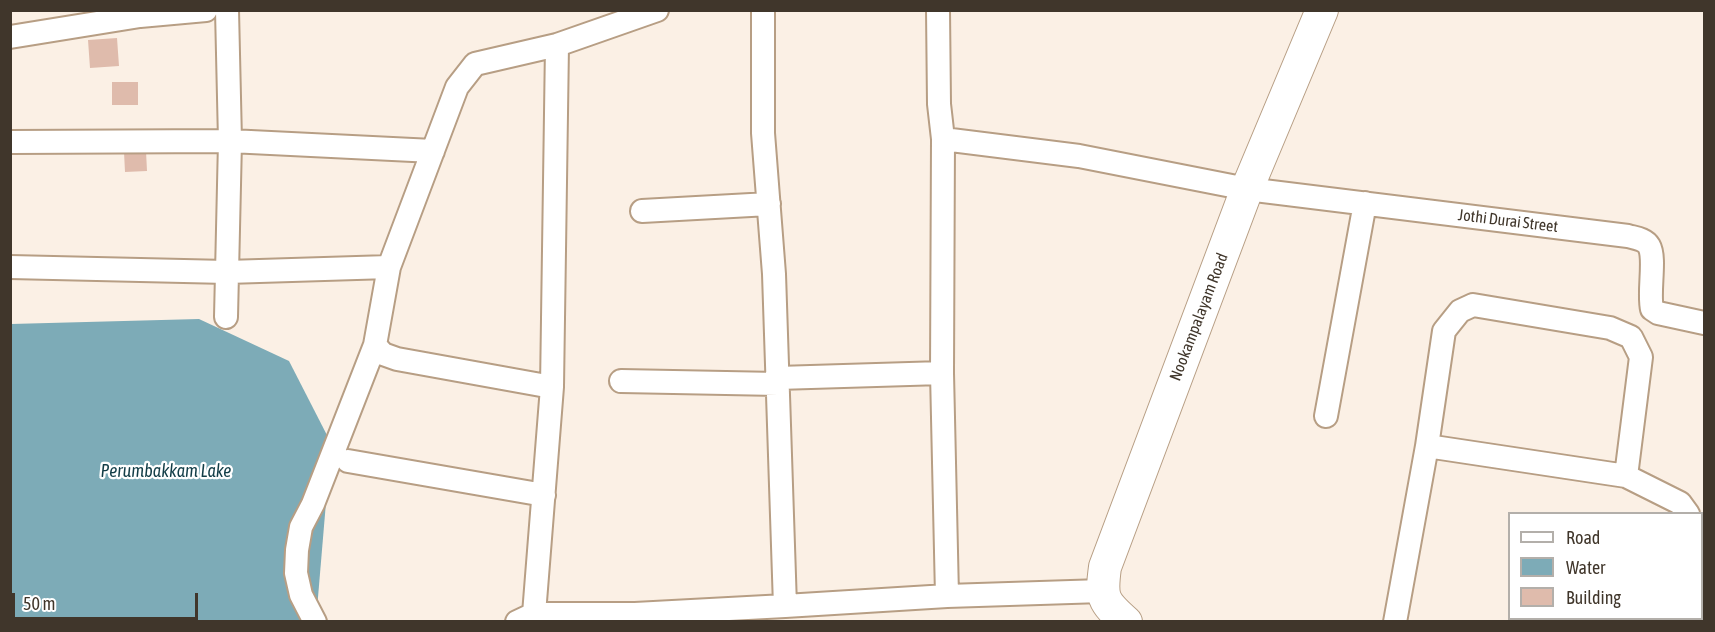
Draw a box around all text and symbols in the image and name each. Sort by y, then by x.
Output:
street label: Jothi Durai Street [1457,205,1559,237]
street label: Nookampalayam Road [1166,250,1232,384]
water label: Perumbakkam Lake [100,460,232,482]
legend [1508,512,1703,620]
text: Road [1566,527,1600,548]
text: Water [1566,557,1605,578]
scale bar [15,581,201,619]
text: Building [1566,587,1621,608]
text: 50 m [23,593,55,614]

